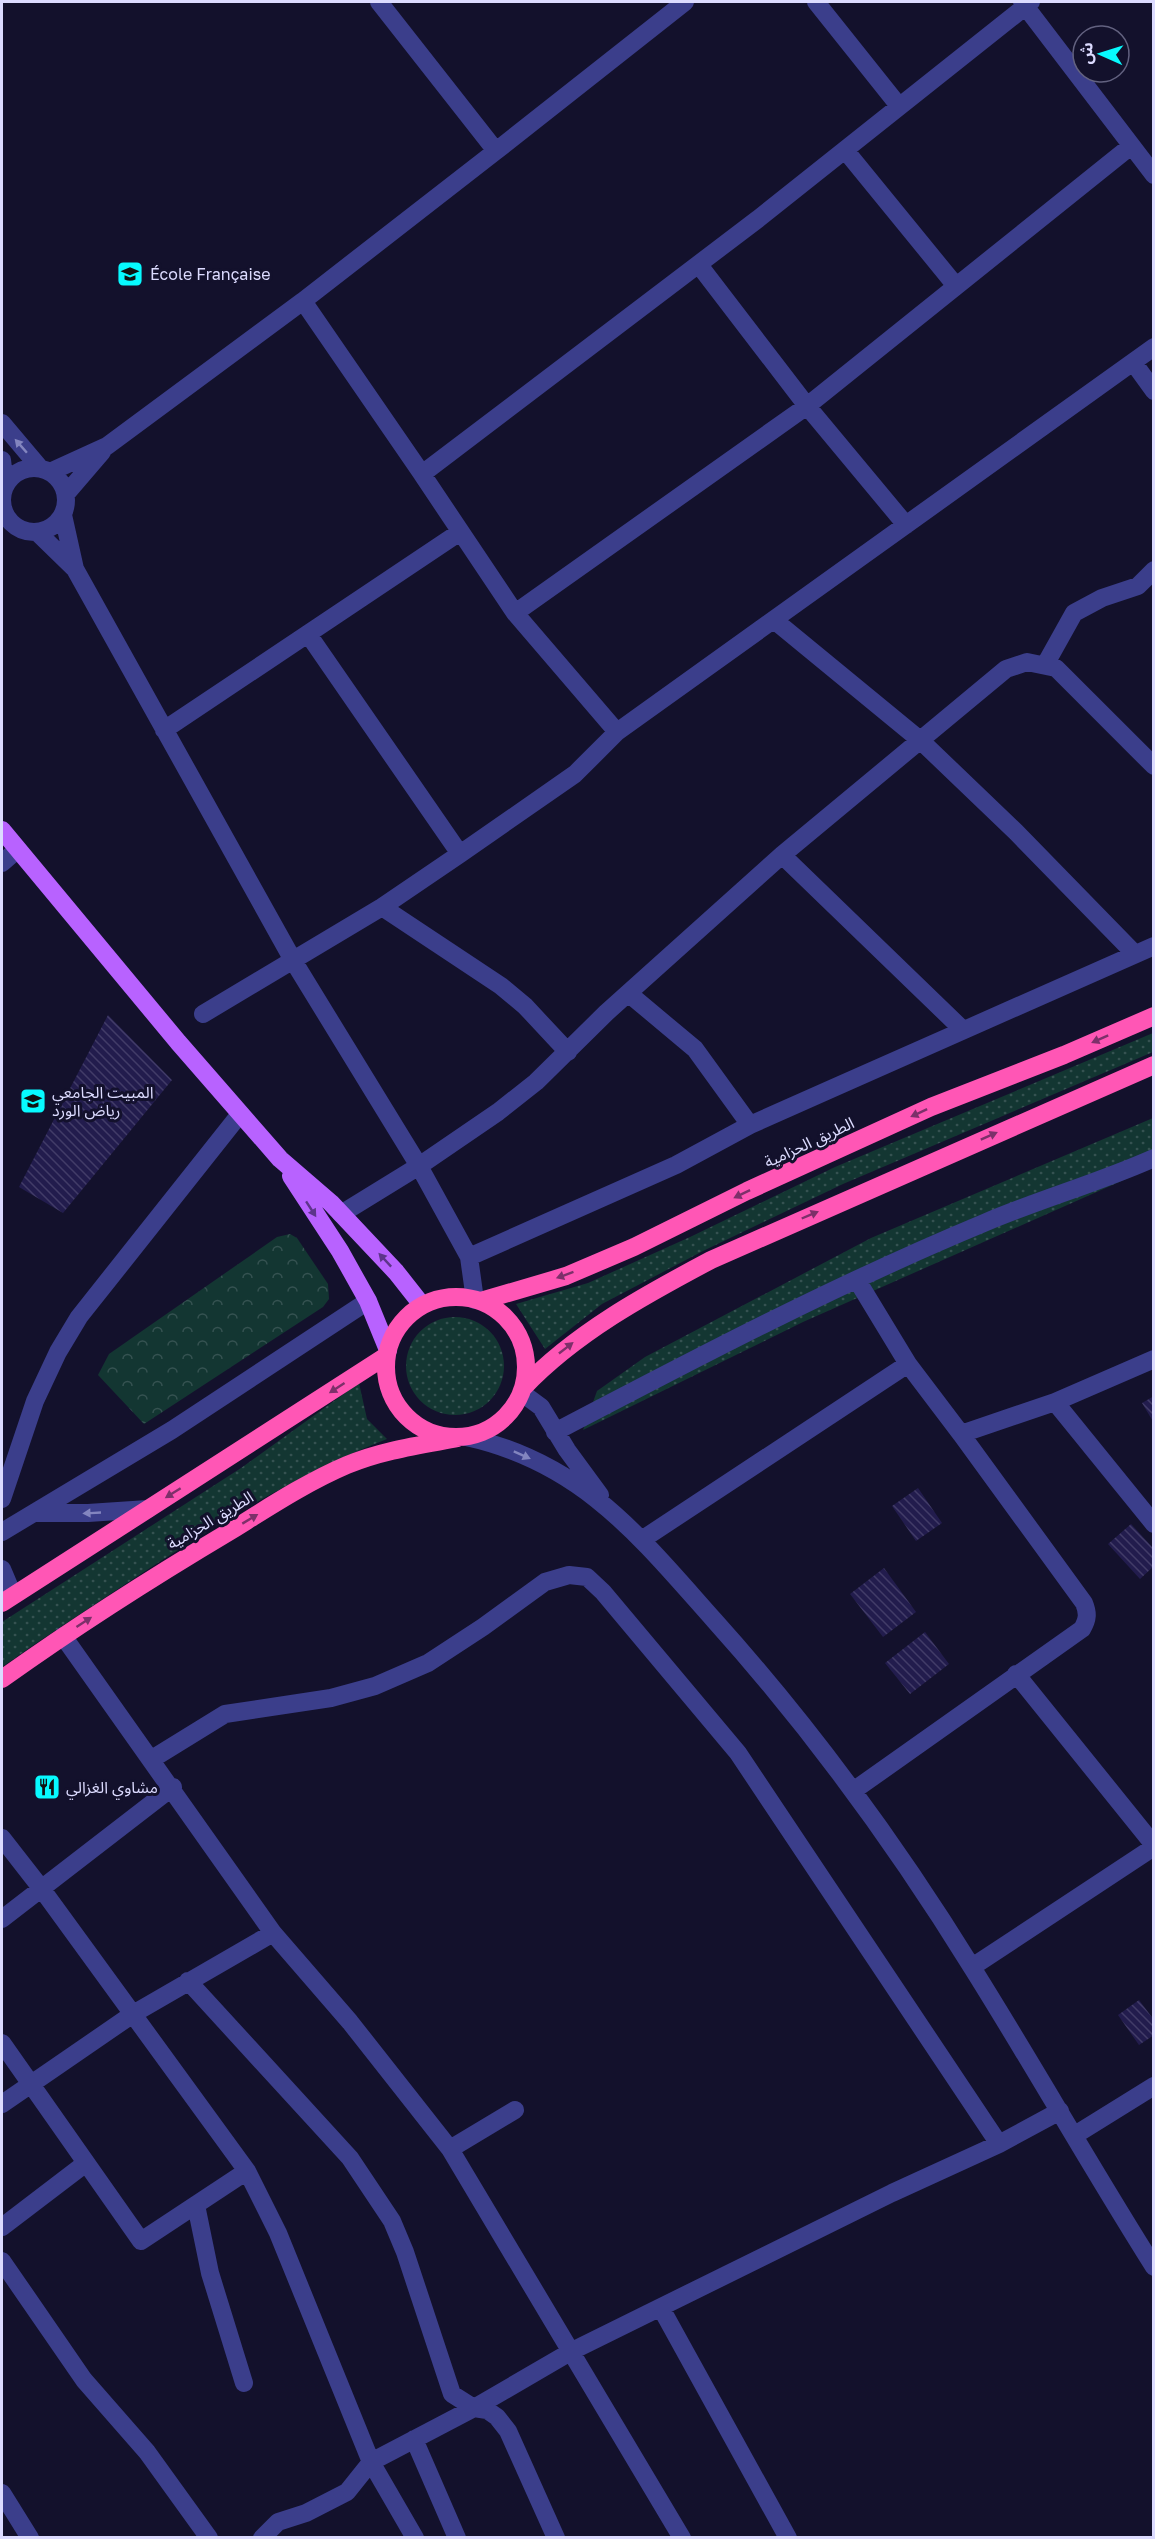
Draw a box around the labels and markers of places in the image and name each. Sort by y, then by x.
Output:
school or university icon: École Française [115,259,145,289]
place label: École Française [150,264,270,284]
place label: المبيت الجامعي رياض الورد [52,1082,154,1120]
school or university icon: المبيت الجامعي رياض الورد [18,1086,48,1116]
restaurant icon: مشاوي الغزالي [32,1772,62,1802]
place label: مشاوي الغزالي [66,1777,158,1800]

